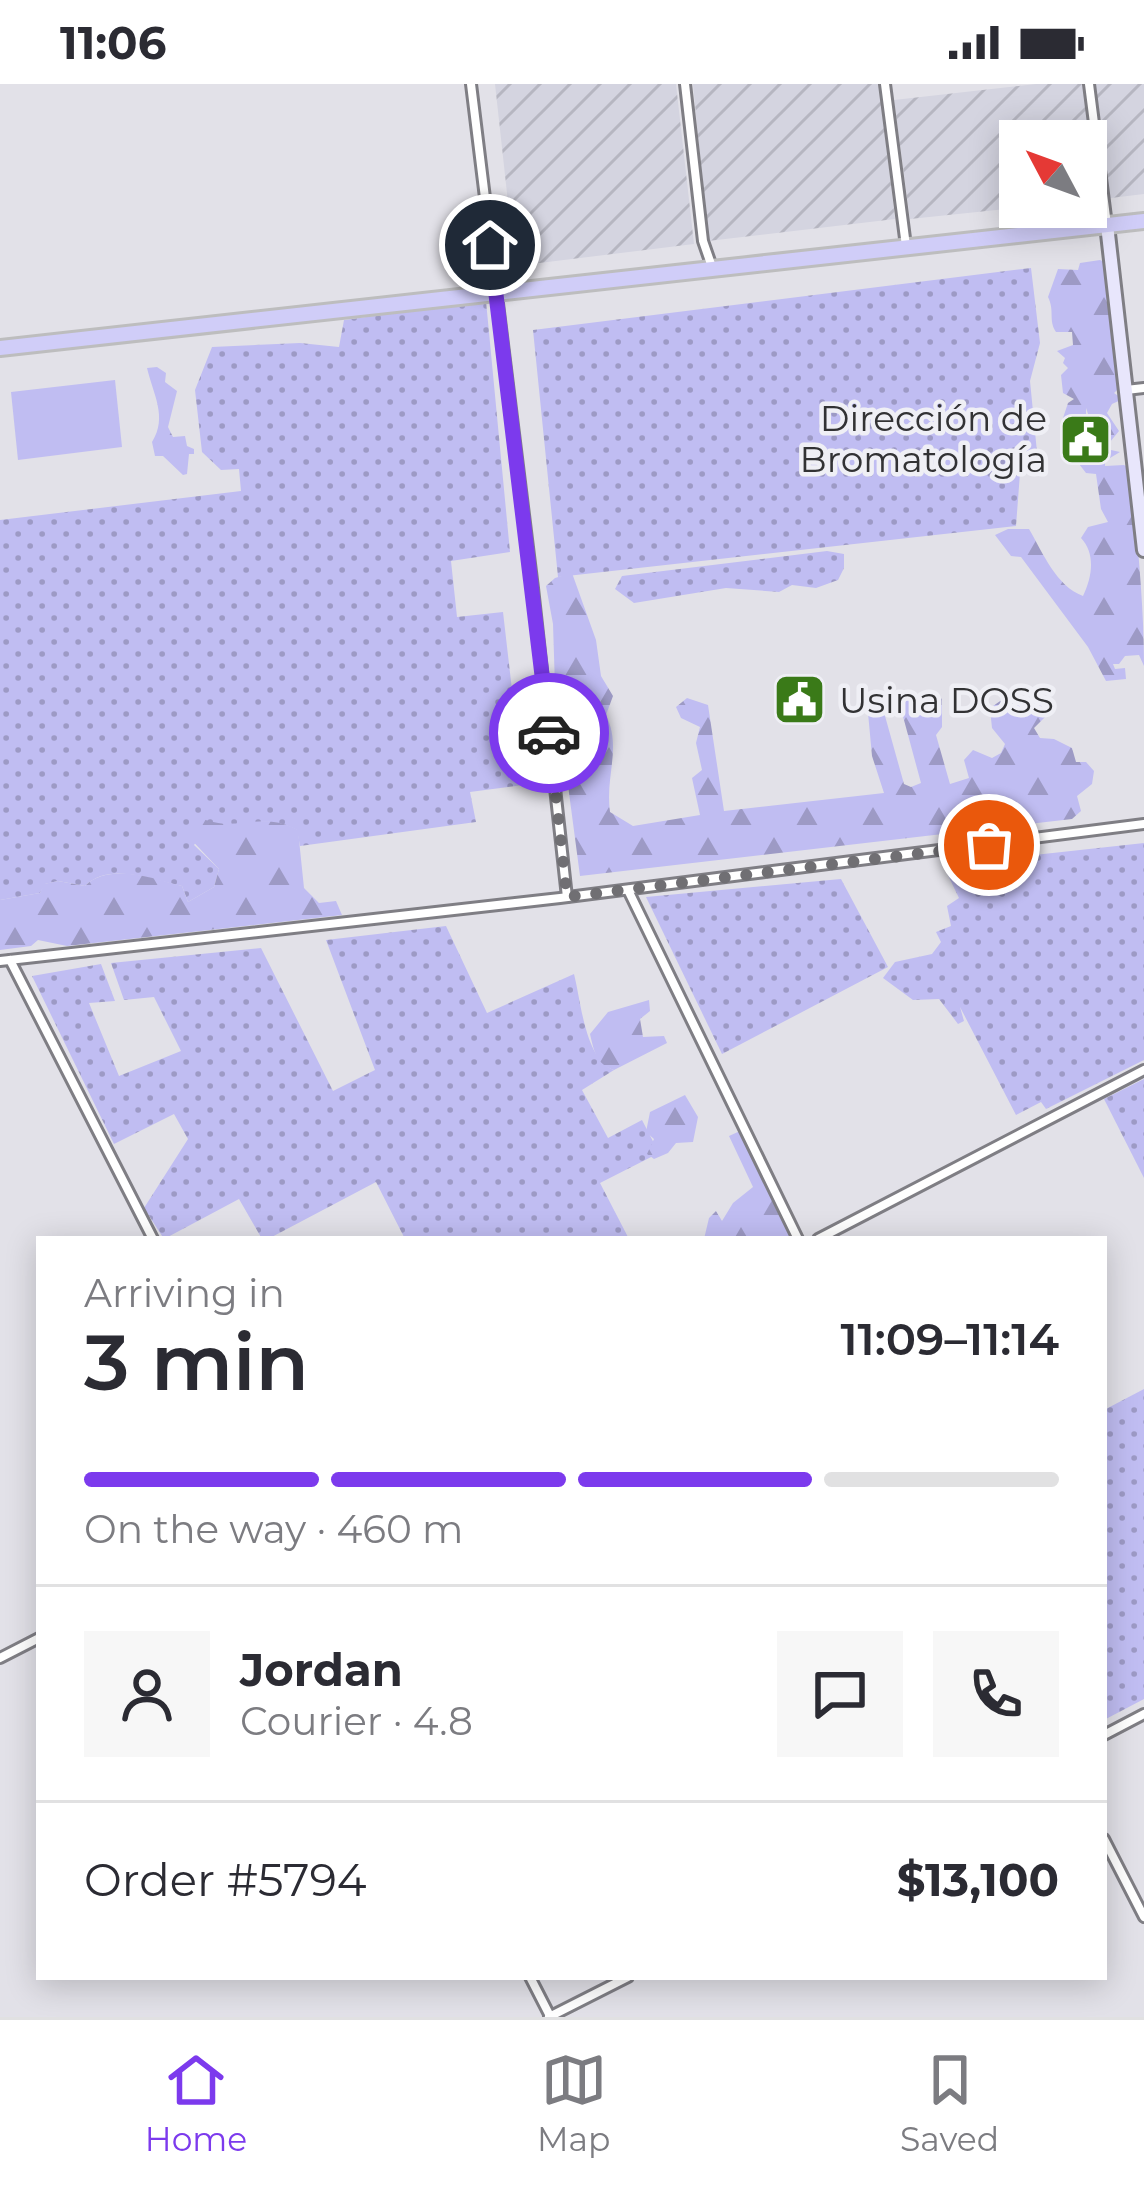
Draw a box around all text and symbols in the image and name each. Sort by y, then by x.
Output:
text: 11:06 [60,15,166,70]
north arrow [999,120,1107,228]
map controls [999,120,1107,228]
pin [439,194,541,296]
icon: home [457,212,523,278]
place label: Dirección de Bromatología [800,396,1047,481]
public building icon: Dirección de Bromatología [1058,411,1114,467]
public building icon: Usina DOSS [772,672,828,728]
courier [489,673,609,793]
place label: Usina DOSS [839,678,1054,722]
icon: car [516,700,582,766]
pin [938,794,1040,896]
icon: bag [956,812,1022,878]
text: Arriving in [84,1269,285,1317]
text: 11:09–11:14 [840,1311,1059,1366]
text: 3 min [84,1314,309,1410]
text: On the way · 460 m [84,1505,463,1553]
button: person [84,1631,210,1757]
button: chat [777,1631,903,1757]
button: phone [933,1631,1059,1757]
text: Jordan [240,1642,403,1697]
text: Courier · 4.8 [240,1697,473,1745]
text: Order #5794 [84,1852,367,1907]
text: $13,100 [897,1852,1059,1907]
tab: Home [145,2047,247,2159]
tab: Map [537,2047,610,2159]
tab: Saved [900,2047,999,2159]

